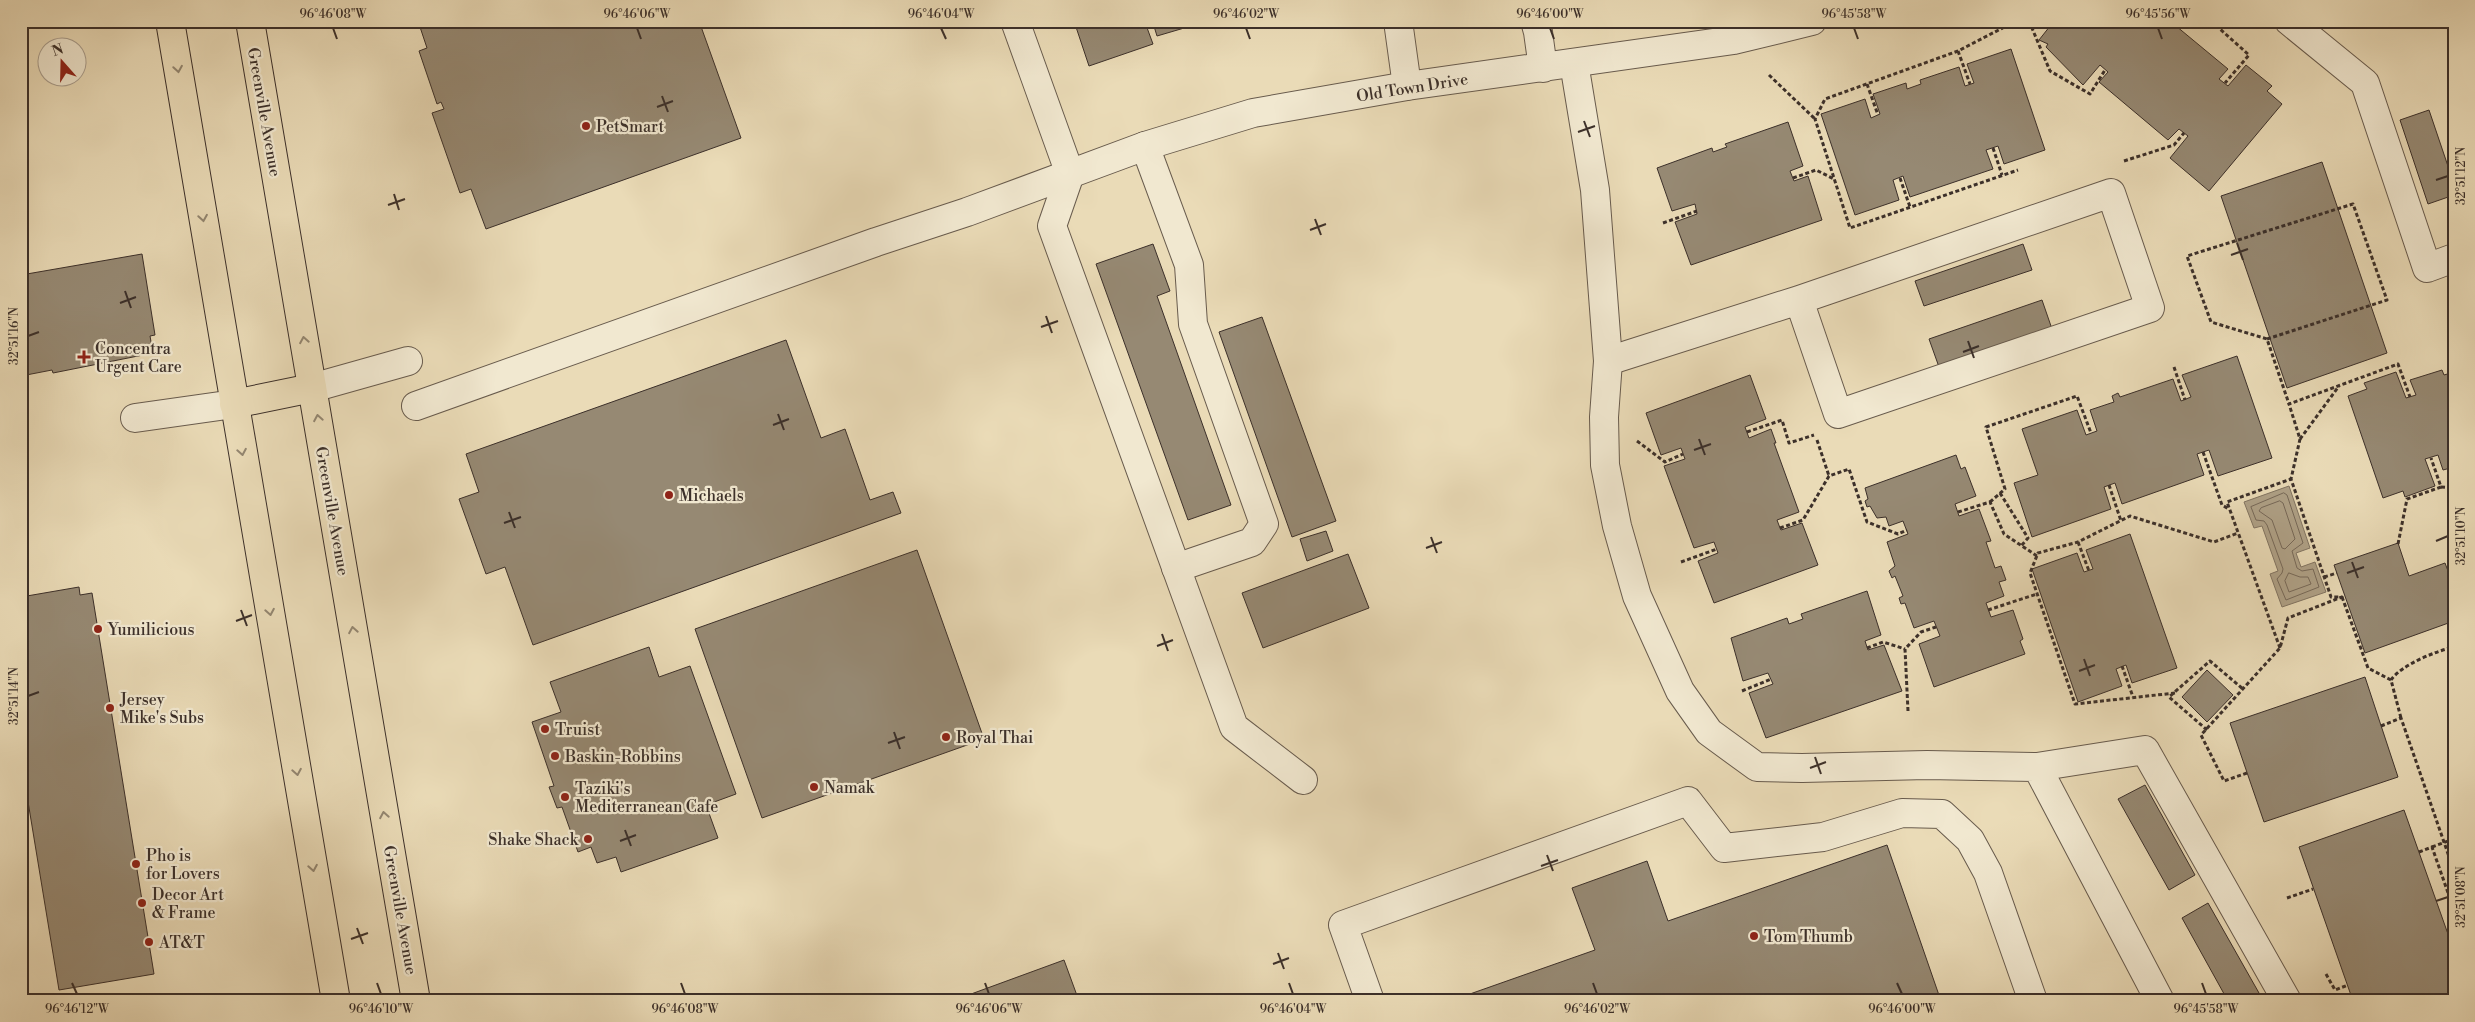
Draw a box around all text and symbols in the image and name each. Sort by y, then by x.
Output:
text: 96°46'08"W [300,7,368,22]
text: 96°46'06"W [604,7,672,22]
text: 96°46'04"W [908,7,975,22]
text: 96°46'02"W [1213,7,1280,22]
text: 96°46'00"W [1516,7,1585,22]
text: 96°45'58"W [1822,7,1888,22]
text: 96°45'56"W [2126,7,2192,22]
north arrow [38,38,88,88]
text: N [50,40,66,61]
street label: Greenville Avenue [243,46,285,178]
one-way arrow [173,65,183,74]
street label: Old Town Drive [1355,69,1469,107]
place label: PetSmart [596,117,664,137]
marker: PetSmart [580,120,592,132]
text: 32°51'12"N [2454,147,2469,205]
one-way arrow [197,215,208,223]
text: 32°51'16"N [7,307,22,365]
one-way arrow [300,335,310,344]
place label: Concentra Urgent Care [95,339,182,377]
marker: Concentra Urgent Care [77,350,91,364]
one-way arrow [313,414,323,422]
street label: Greenville Avenue [311,445,353,577]
one-way arrow [237,448,247,456]
place label: Michaels [679,486,744,506]
marker: Michaels [663,489,675,501]
text: 32°51'10"N [2454,507,2469,565]
one-way arrow [264,608,274,617]
place label: Yumilicious [107,620,194,640]
marker: Yumilicious [92,623,104,635]
one-way arrow [349,626,359,634]
text: 32°51'14"N [7,667,22,725]
place label: Jersey Mike's Subs [119,690,204,728]
marker: Jersey Mike's Subs [104,702,116,714]
place label: Truist [555,720,600,740]
marker: Truist [539,723,551,735]
place label: Royal Thai [956,728,1033,748]
marker: Royal Thai [940,731,952,743]
place label: Baskin-Robbins [564,747,681,767]
marker: Baskin-Robbins [549,750,561,762]
one-way arrow [291,768,301,777]
place label: Namak [824,778,876,798]
place label: Taziki's Mediterranean Cafe [575,779,718,817]
marker: Namak [808,781,820,793]
marker: Taziki's Mediterranean Cafe [559,791,571,803]
one-way arrow [380,810,390,819]
place label: Shake Shack [488,830,580,850]
marker: Shake Shack [582,833,594,845]
street label: Greenville Avenue [379,844,421,976]
place label: Pho is for Lovers [146,846,220,884]
marker: Pho is for Lovers [130,858,142,870]
one-way arrow [308,863,318,872]
text: 32°51'08"N [2454,866,2469,928]
place label: Decor Art & Frame [152,885,224,923]
marker: Decor Art & Frame [136,897,148,909]
place label: Tom Thumb [1764,927,1853,947]
marker: Tom Thumb [1748,930,1760,942]
place label: AT&T [158,933,205,953]
marker: AT&T [143,936,155,948]
text: 96°46'12"W [45,1002,110,1017]
text: 96°46'10"W [349,1002,414,1017]
text: 96°46'08"W [652,1002,720,1017]
text: 96°46'06"W [956,1002,1024,1017]
text: 96°46'04"W [1260,1002,1327,1017]
text: 96°46'02"W [1564,1002,1631,1017]
text: 96°46'00"W [1868,1002,1937,1017]
text: 96°45'58"W [2174,1002,2240,1017]

